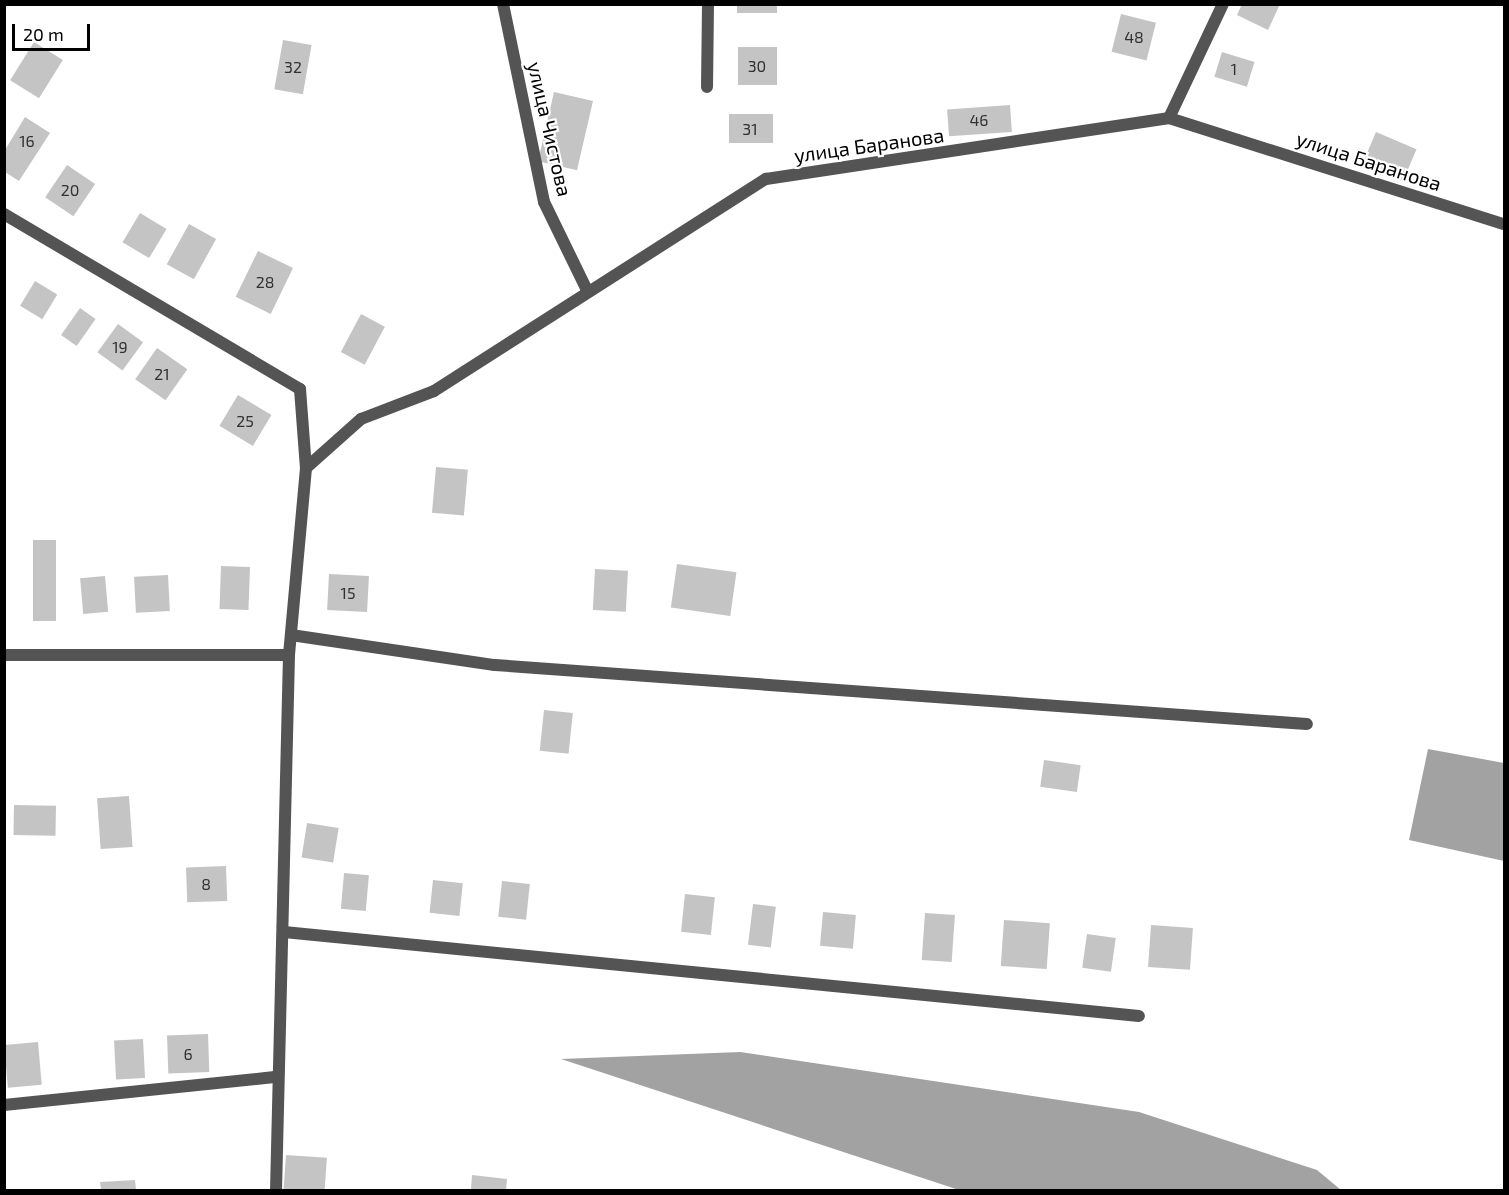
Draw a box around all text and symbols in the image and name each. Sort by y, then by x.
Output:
scale bar [15,12,93,50]
text: 20 m [23,23,64,45]
house number: 48 [1124,27,1144,47]
house number: 30 [748,56,766,76]
house number: 32 [284,57,302,77]
street label: улица Чистова [523,59,577,199]
house number: 1 [1231,59,1237,79]
house number: 46 [970,110,988,130]
house number: 31 [742,119,758,139]
street label: улица Баранова [792,123,946,167]
street label: улица Баранова [1293,126,1445,196]
house number: 16 [19,131,35,151]
house number: 20 [61,180,79,200]
house number: 28 [256,272,274,292]
house number: 19 [112,337,128,357]
house number: 21 [154,364,170,384]
house number: 25 [236,411,254,431]
house number: 15 [341,583,355,603]
house number: 8 [201,874,211,894]
house number: 6 [183,1044,193,1064]

